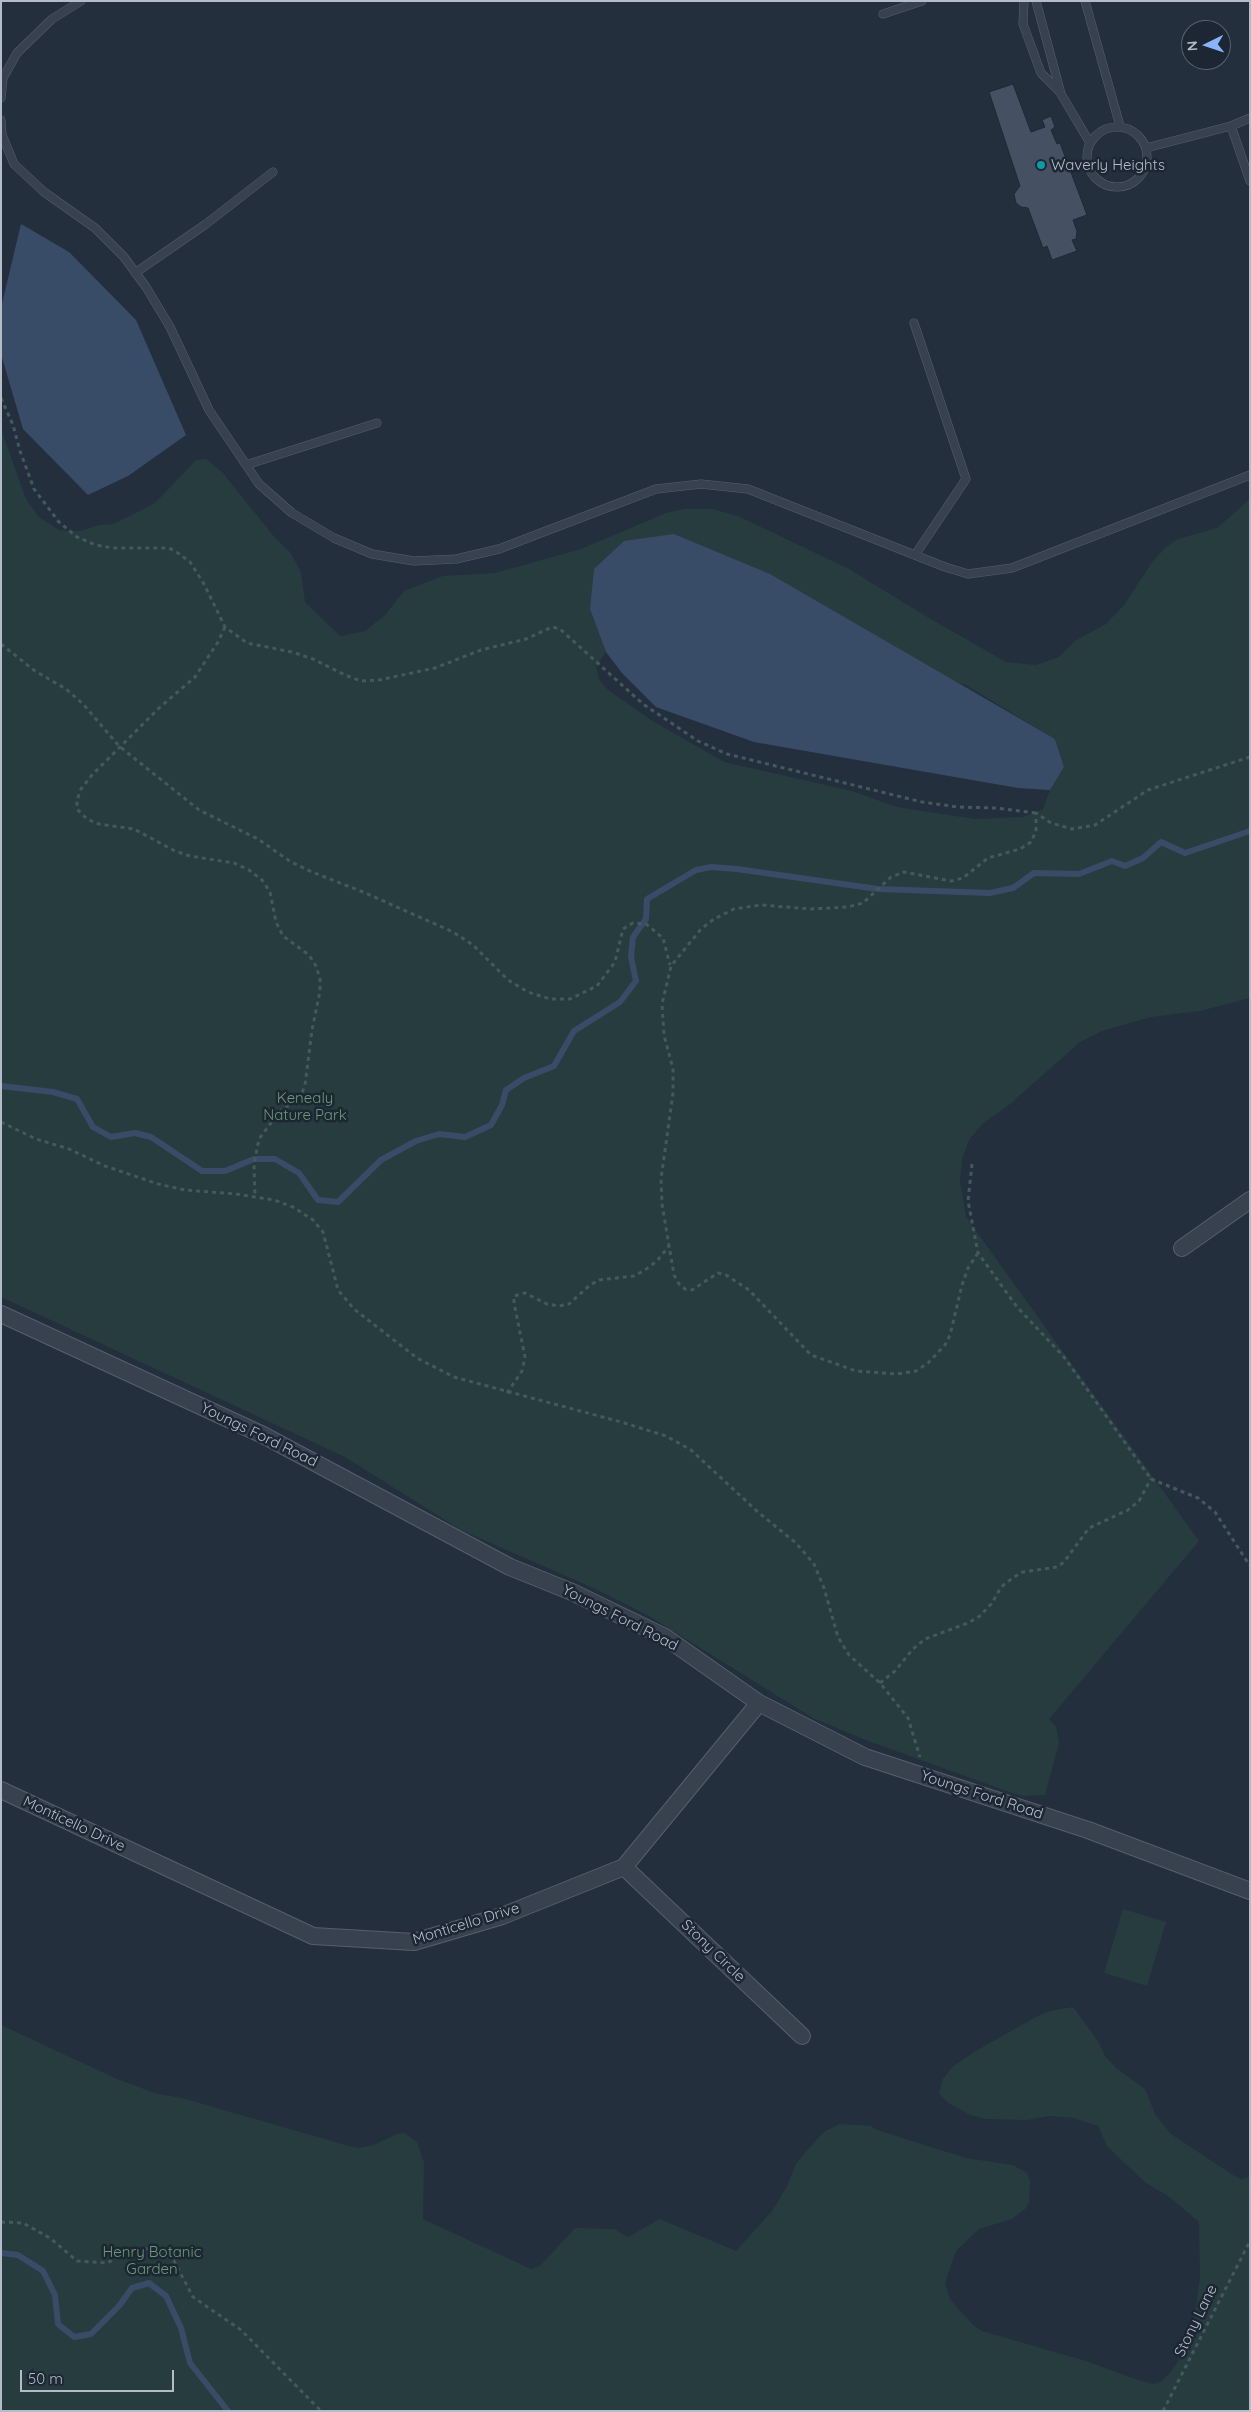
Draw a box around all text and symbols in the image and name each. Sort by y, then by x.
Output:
north arrow [1181,20,1231,70]
text: N [1183,40,1201,52]
place label: Waverly Heights [1051,156,1165,174]
marker: Waverly Heights [1035,159,1047,171]
park label: Kenealy Nature Park [263,1089,347,1124]
street label: Youngs Ford Road [198,1399,320,1471]
street label: Youngs Ford Road [559,1581,681,1655]
street label: Youngs Ford Road [919,1767,1045,1823]
street label: Monticello Drive [20,1792,128,1856]
street label: Monticello Drive [410,1899,522,1949]
street label: Stony Circle [677,1916,749,1986]
park label: Henry Botanic Garden [103,2243,201,2278]
street label: Stony Lane [1171,2282,1221,2360]
scale bar [22,2360,176,2392]
text: 50 m [28,2369,63,2388]

